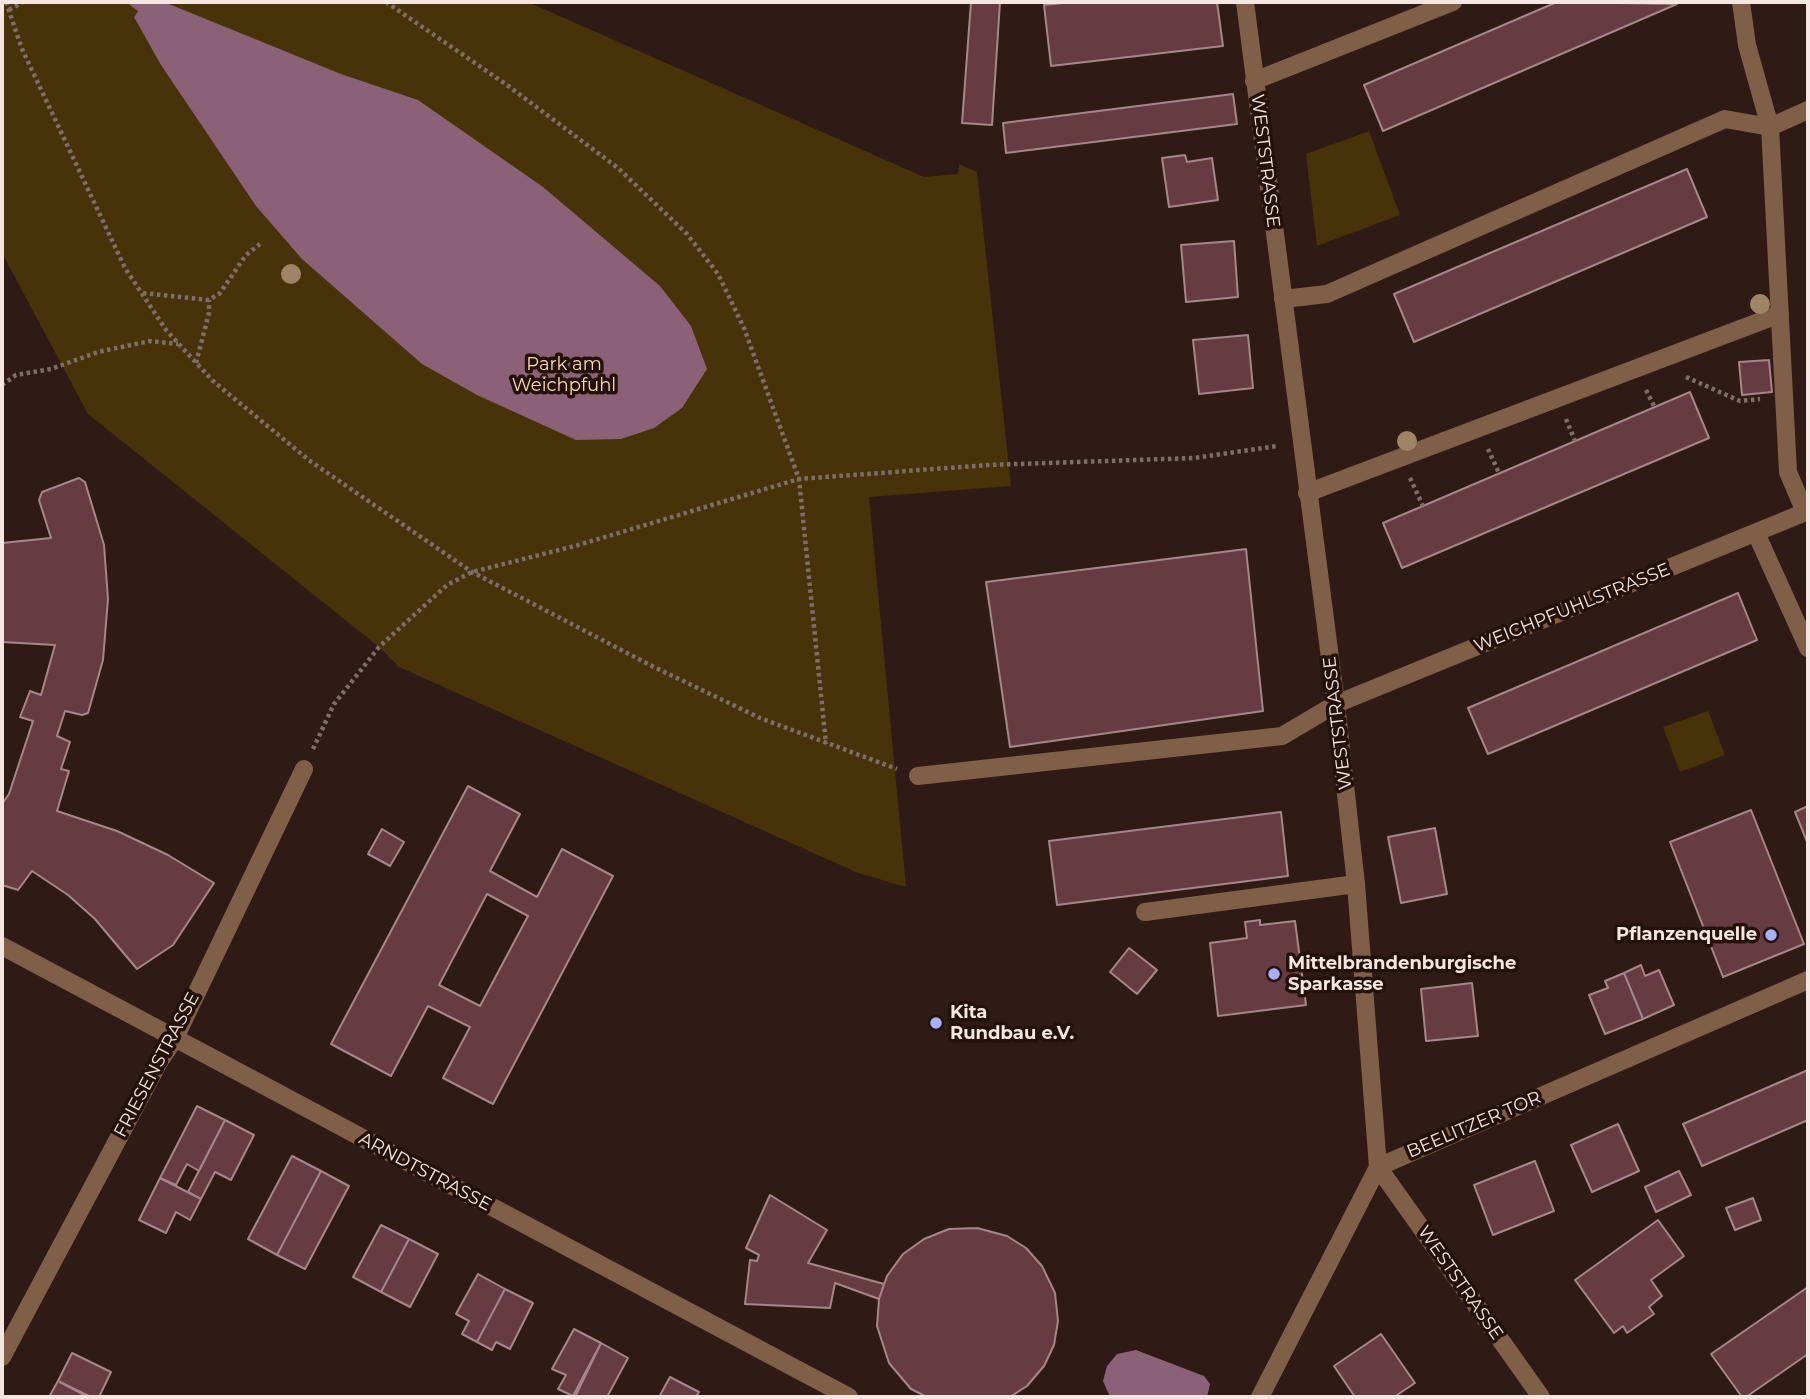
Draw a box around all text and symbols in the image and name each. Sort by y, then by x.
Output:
street label: WESTSTRASSE [1246,93,1284,229]
park label: Park am Weichpfuhl [512,354,616,396]
street label: WEICHPFUHLSTRASSE [1471,559,1673,657]
street label: WESTSTRASSE [1319,655,1357,791]
place label: Pflanzenquelle [1616,924,1757,946]
marker: Pflanzenquelle [1763,927,1779,943]
place label: Mittelbrandenburgische Sparkasse [1288,953,1516,996]
marker: Mittelbrandenburgische Sparkasse [1266,966,1282,982]
street label: FRIESENSTRASSE [110,989,204,1141]
place label: Kita Rundbau e.V. [950,1002,1074,1044]
marker: Kita Rundbau e.V. [928,1015,944,1031]
street label: BEELITZER TOR [1404,1087,1544,1163]
street label: ARNDTSTRASSE [355,1128,495,1216]
street label: WESTSTRASSE [1413,1222,1507,1344]

